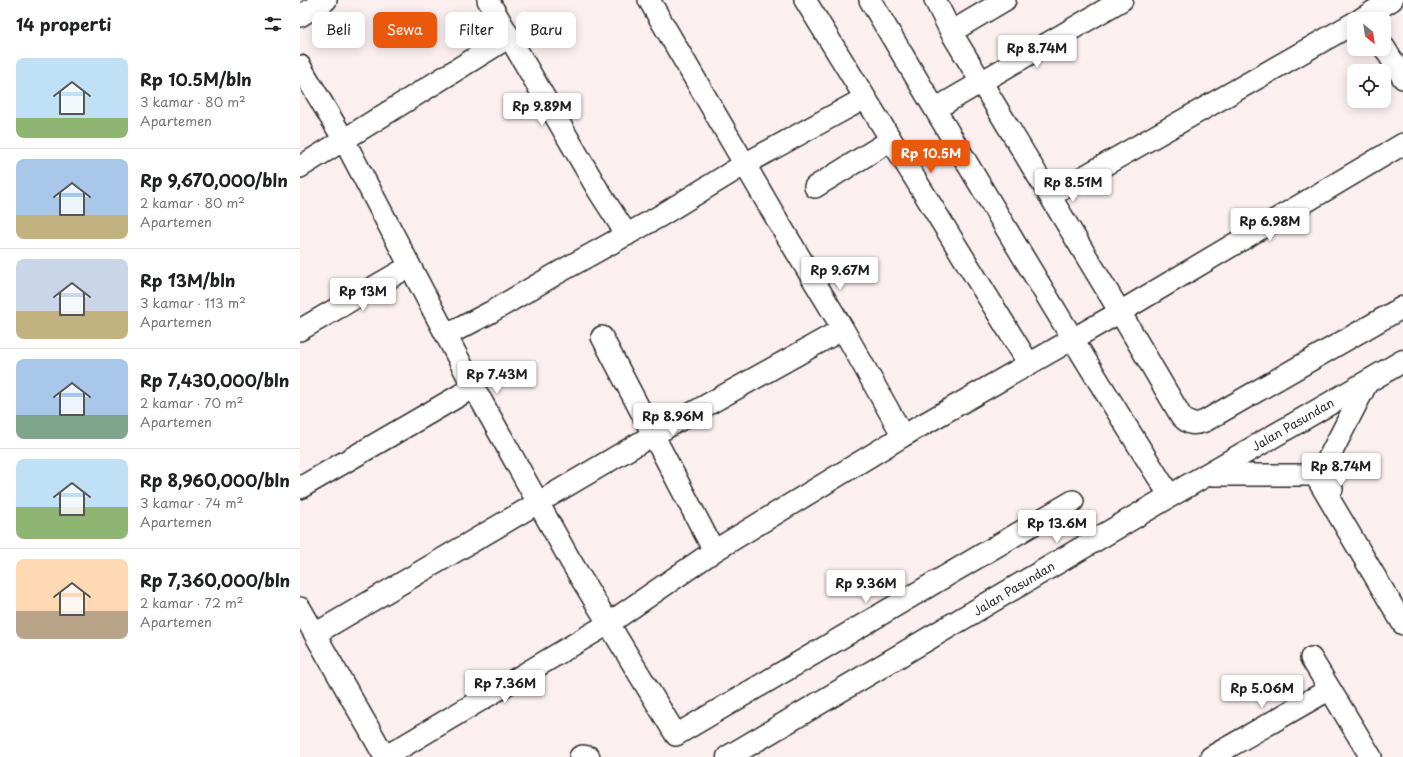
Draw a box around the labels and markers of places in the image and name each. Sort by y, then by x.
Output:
pin: Rp 8.74M [996,35,1078,69]
pin: Rp 9.89M [501,93,583,127]
pin: Rp 10.5M [890,140,972,174]
pin: Rp 8.51M [1032,169,1114,203]
pin: Rp 6.98M [1229,208,1311,242]
pin: Rp 9.67M [799,257,881,291]
pin: Rp 13M [330,278,396,312]
pin: Rp 7.43M [456,361,538,395]
pin: Rp 8.96M [632,403,714,437]
pin: Rp 8.74M [1300,453,1382,487]
pin: Rp 13.6M [1016,510,1098,544]
pin: Rp 9.36M [825,570,907,604]
pin: Rp 7.36M [464,670,546,704]
pin: Rp 5.06M [1221,675,1303,709]

